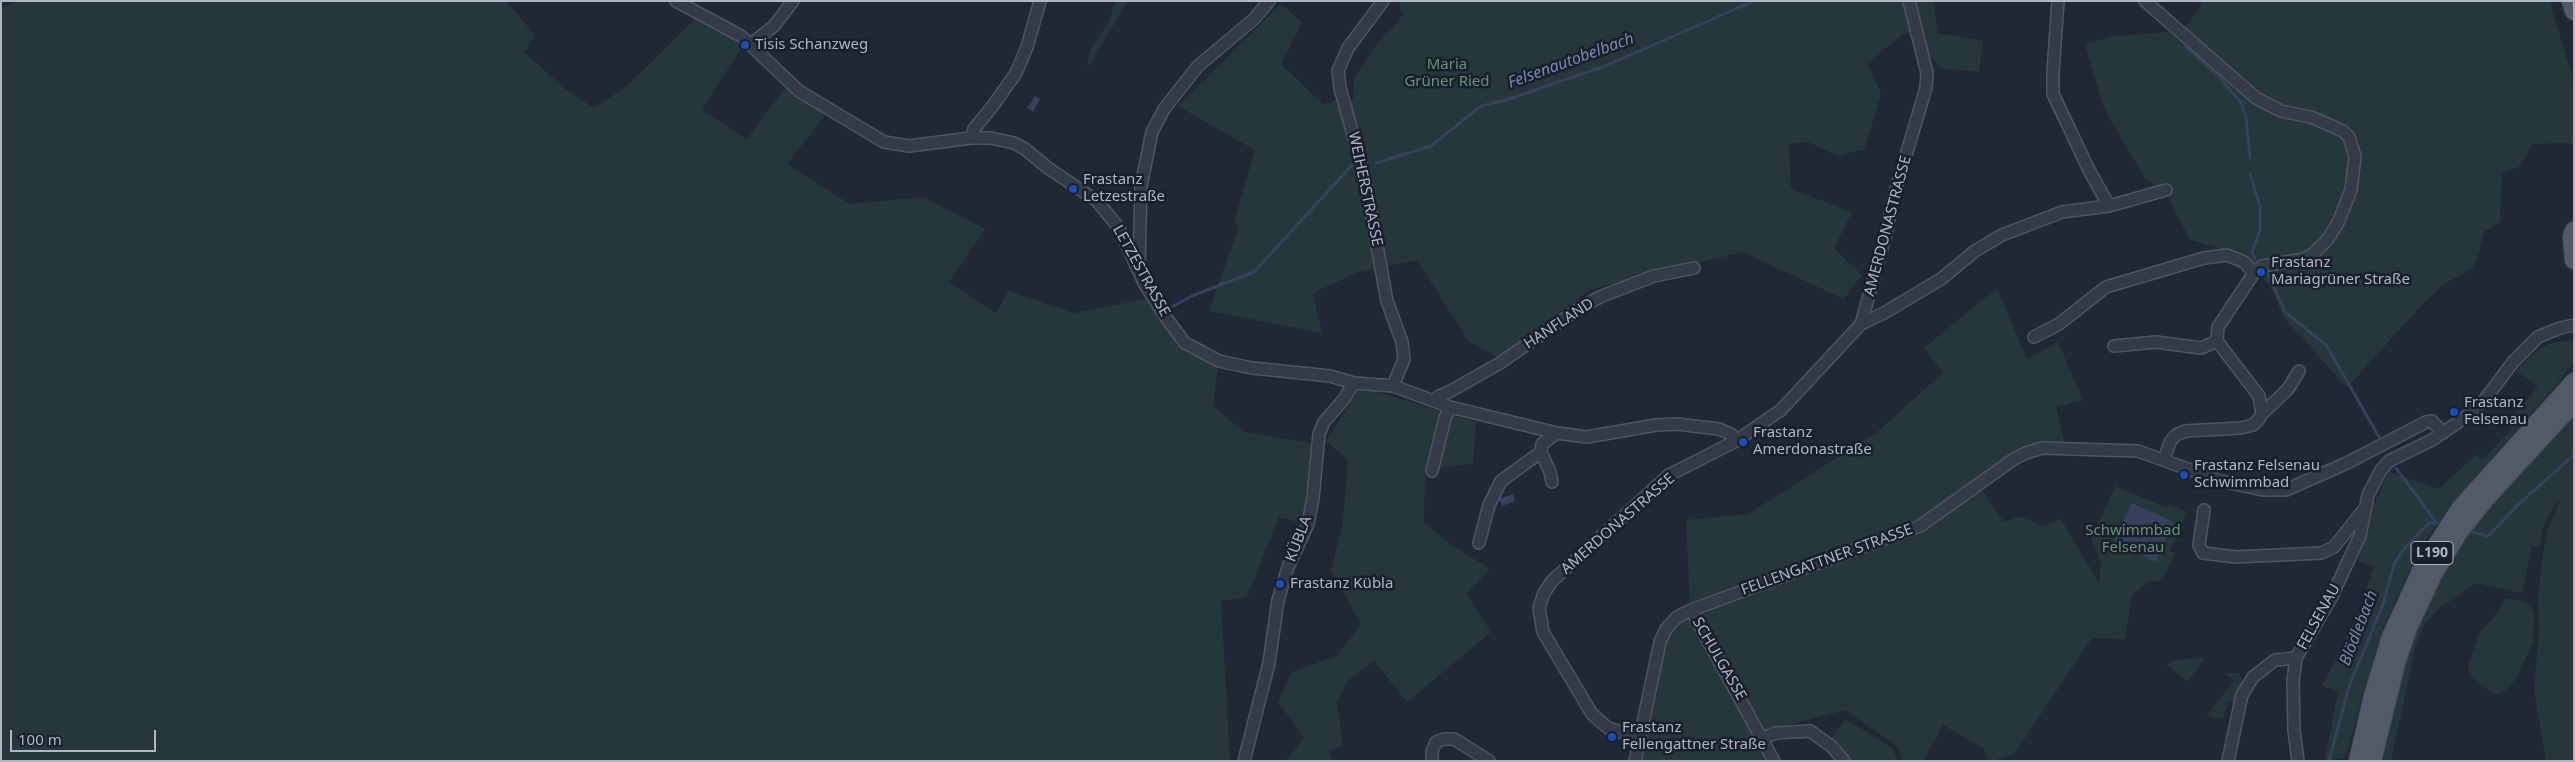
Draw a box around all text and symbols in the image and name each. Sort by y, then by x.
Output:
water label: Felsenautobelbach [1505,29,1637,93]
place label: Tisis Schanzweg [755,36,868,54]
marker: Tisis Schanzweg [739,39,751,51]
park label: Maria Grüner Ried [1404,56,1490,91]
street label: WEIHERSTRASSE [1344,130,1386,248]
street label: AMERDONASTRASSE [1861,154,1915,298]
place label: Frastanz Letzestraße [1083,171,1165,206]
marker: Frastanz Letzestraße [1067,183,1079,195]
street label: LETZESTRASSE [1108,222,1174,320]
place label: Frastanz Mariagrüner Straße [2271,254,2410,289]
marker: Frastanz Mariagrüner Straße [2255,266,2267,278]
street label: HANFLAND [1521,295,1597,353]
place label: Frastanz Felsenau [2464,394,2527,429]
marker: Frastanz Felsenau [2448,406,2460,418]
place label: Frastanz Amerdonastraße [1753,424,1872,459]
marker: Frastanz Amerdonastraße [1737,436,1749,448]
place label: Frastanz Felsenau Schwimmbad [2194,457,2320,492]
marker: Frastanz Felsenau Schwimmbad [2178,469,2190,481]
street label: AMERDONASTRASSE [1557,470,1679,578]
street label: KÜBLA [1282,514,1316,564]
street label: FELLENGATTNER STRASSE [1739,521,1915,599]
park label: Schwimmbad Felsenau [2085,522,2181,557]
road number: L190 [2411,542,2453,564]
place label: Frastanz Kübla [1290,575,1393,593]
marker: Frastanz Kübla [1274,578,1286,590]
street label: FELSENAU [2294,581,2344,653]
water label: Blödlebach [2336,588,2382,668]
street label: SCHULGASSE [1688,614,1750,704]
place label: Frastanz Fellengattner Straße [1622,719,1766,754]
scale bar [12,720,159,752]
text: 100 m [18,729,62,749]
marker: Frastanz Fellengattner Straße [1606,731,1618,743]

